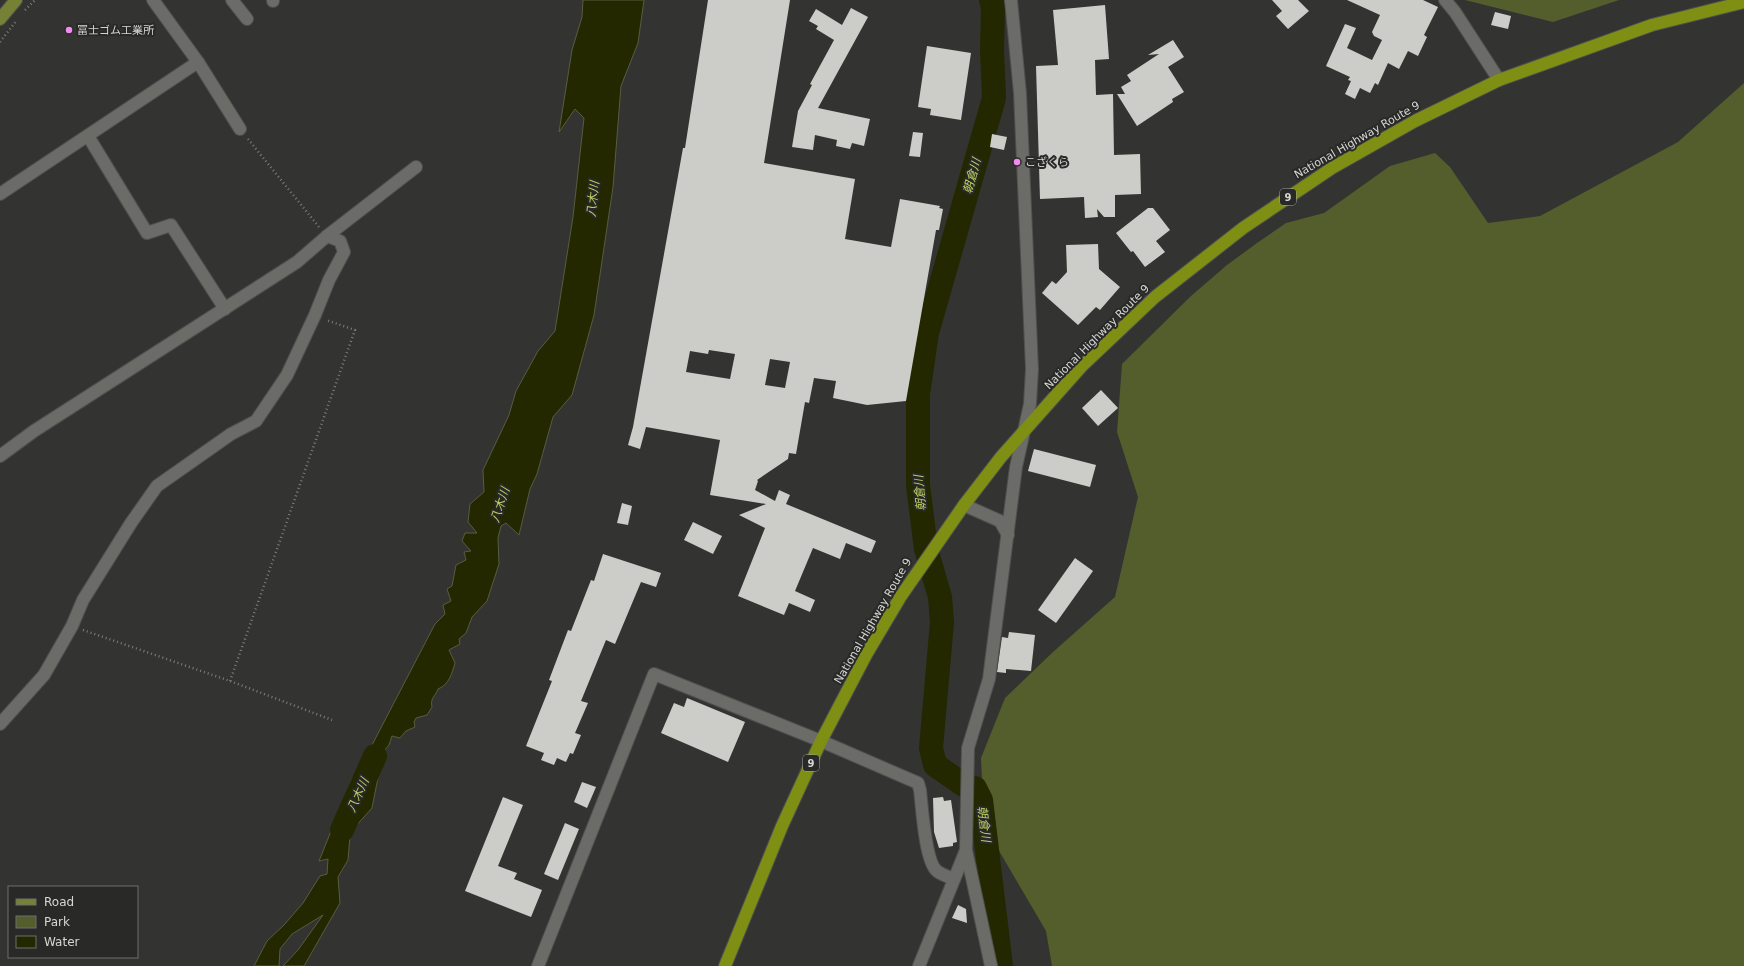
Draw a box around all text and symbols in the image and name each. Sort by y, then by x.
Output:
place label: 冨士ゴム工業所 [77,24,155,37]
marker: 冨士ゴム工業所 [64,25,74,35]
street label: National Highway Route 9 [1292,99,1422,181]
water label: 朝倉川 [960,155,984,195]
place label: こざくら [1025,156,1069,169]
marker: こざくら [1012,157,1022,167]
water label: 八木川 [584,178,602,218]
road number: 9 [1280,189,1296,205]
street label: National Highway Route 9 [1042,282,1152,392]
water label: 朝倉川 [911,472,929,512]
water label: 八木川 [488,484,513,524]
street label: National Highway Route 9 [832,556,914,686]
road number: 9 [803,755,819,771]
water label: 八木川 [344,774,373,814]
water label: 朝倉川 [975,805,993,845]
legend [8,886,138,958]
text: Road [44,895,74,909]
text: Park [44,915,70,929]
text: Water [44,935,80,949]

